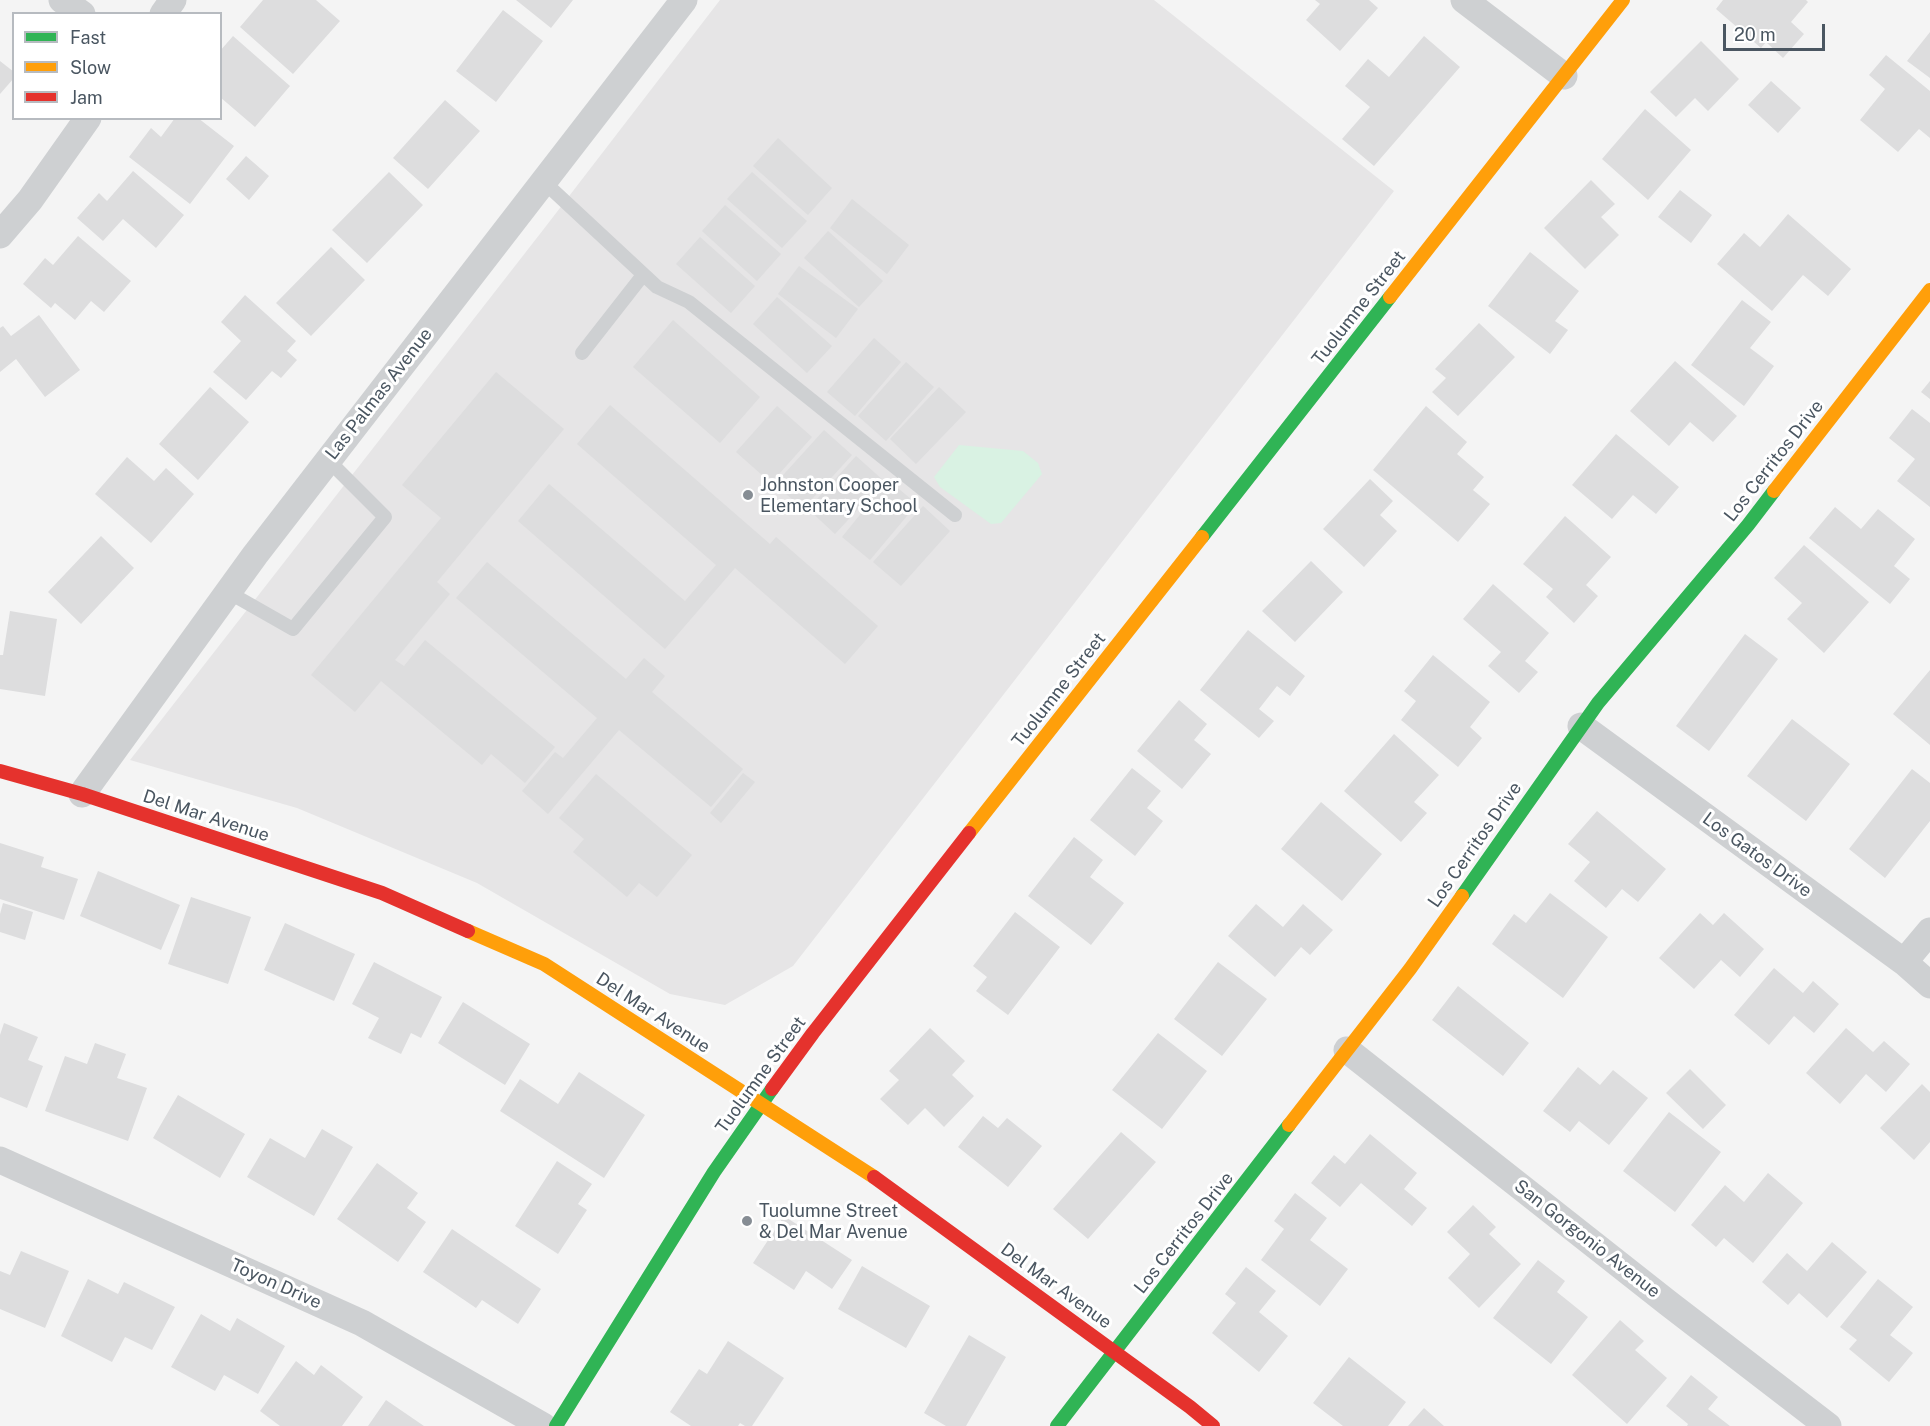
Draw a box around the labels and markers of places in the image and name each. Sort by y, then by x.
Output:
place label: Johnston Cooper Elementary School [760,474,918,516]
marker: Johnston Cooper Elementary School [741,488,755,502]
place label: Tuolumne Street & Del Mar Avenue [759,1200,908,1242]
marker: Tuolumne Street & Del Mar Avenue [740,1214,754,1228]

